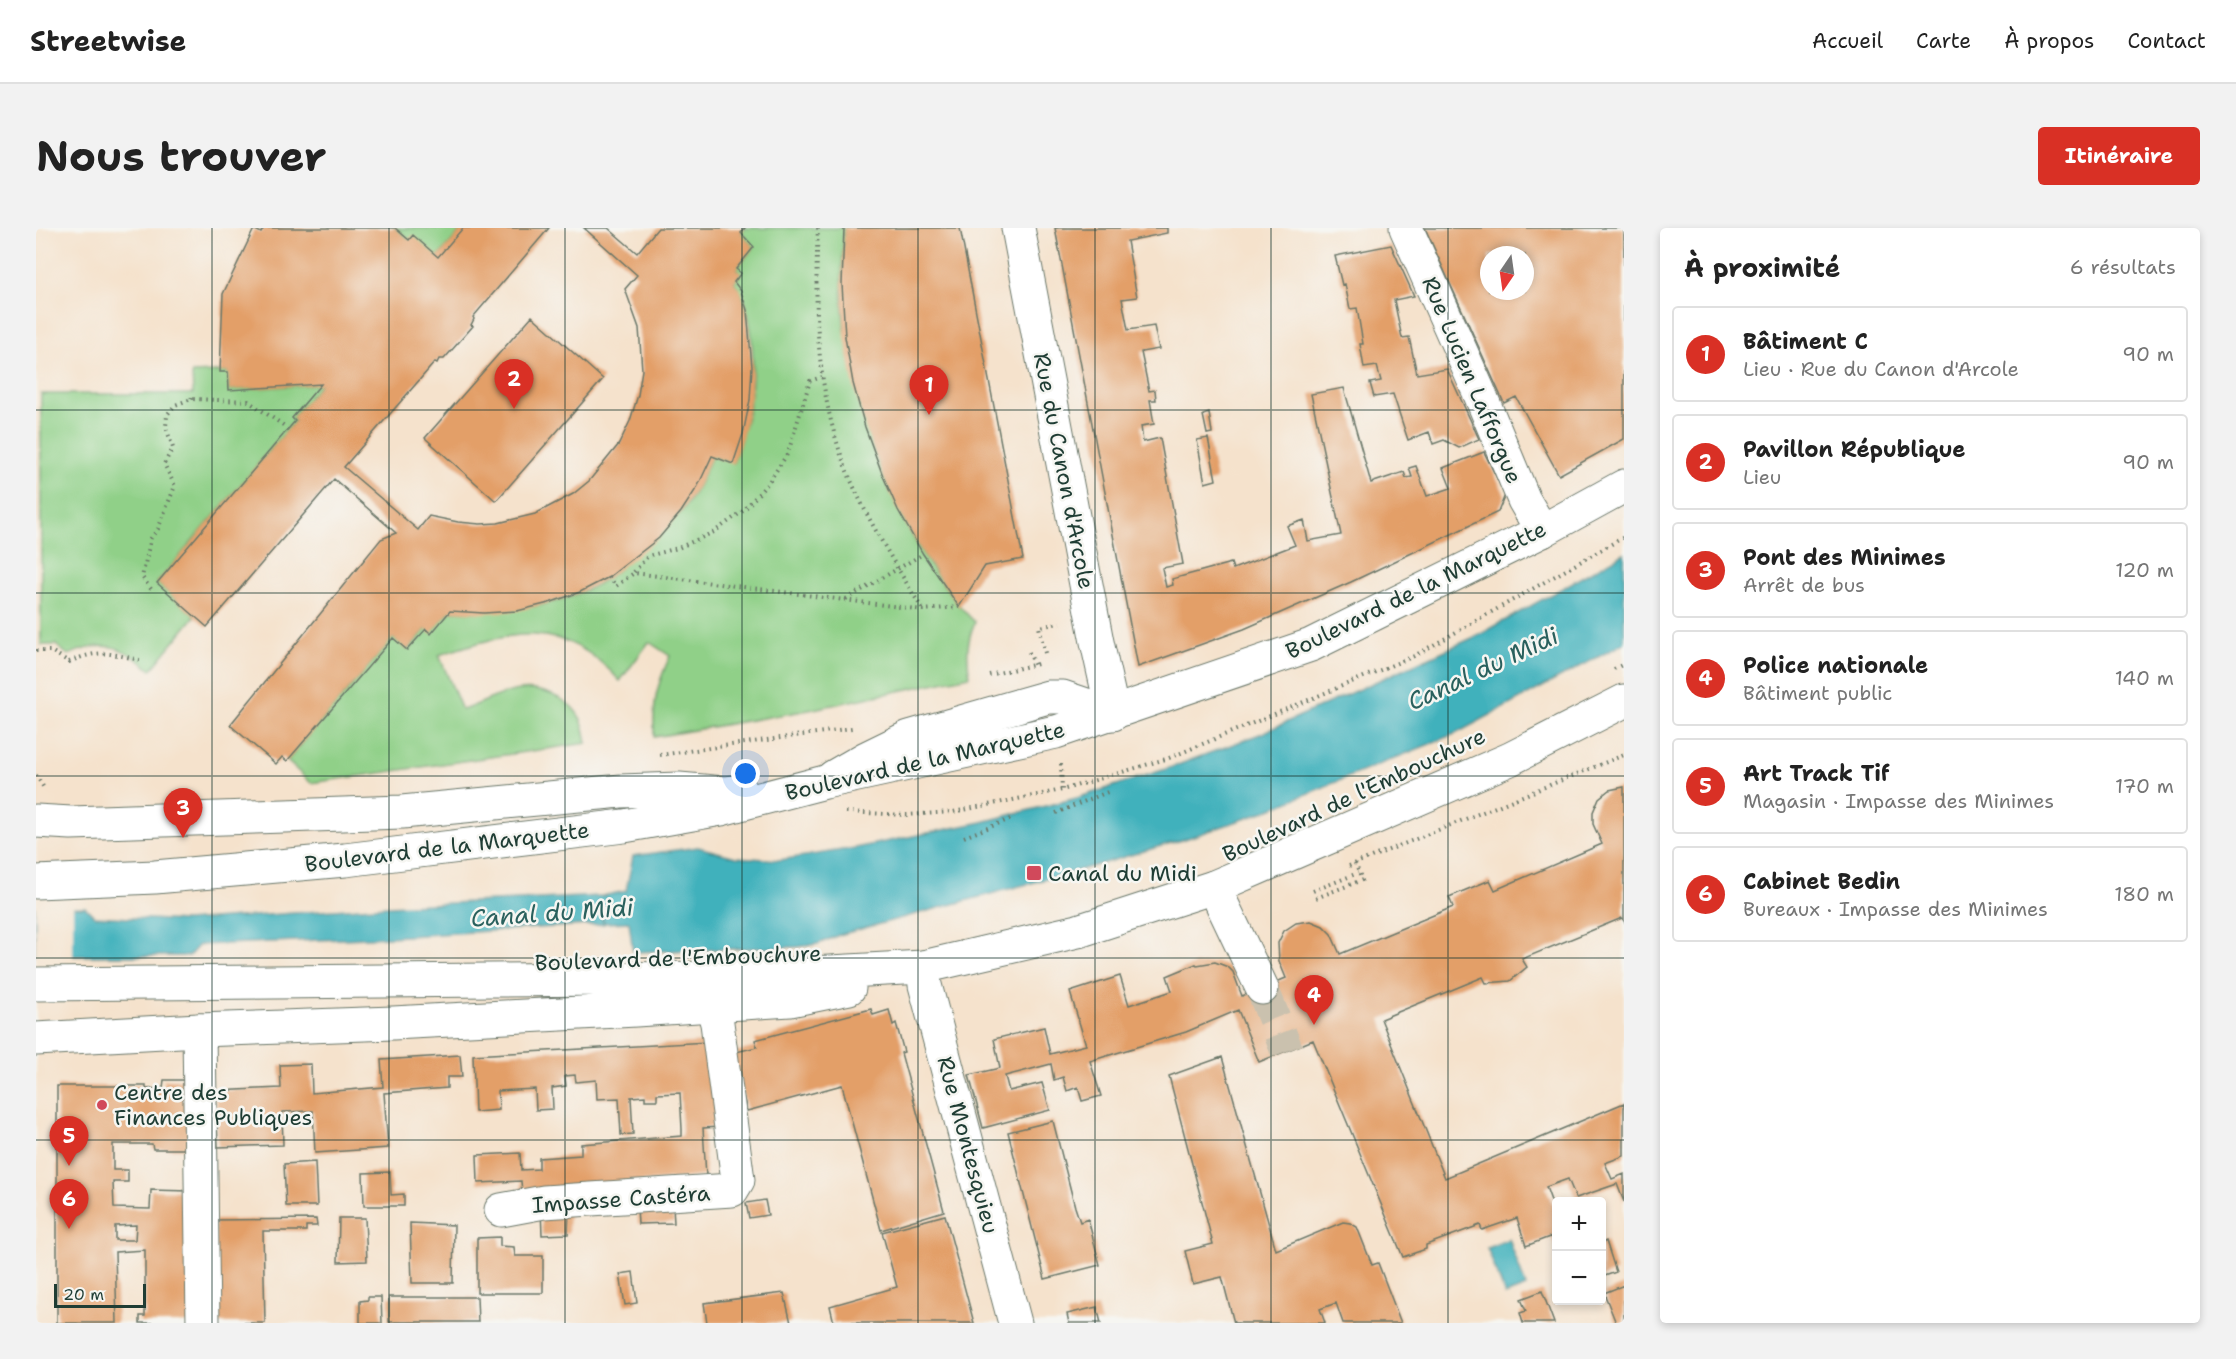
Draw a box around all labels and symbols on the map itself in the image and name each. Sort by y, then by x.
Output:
north arrow [1480,246,1534,300]
street label: Rue Lucien Lafforgue [1415,272,1529,488]
street label: Rue du Canon d'Arcole [1027,350,1101,592]
pin: 2 [494,360,534,409]
pin: 1 [910,366,948,415]
street label: Boulevard de la Marquette [1281,514,1551,666]
water label: Canal du Midi [1402,620,1565,718]
street label: Boulevard de la Marquette [782,715,1068,807]
street label: Boulevard de l'Embouchure [1218,721,1490,869]
your location [731,759,760,788]
pin: 3 [164,788,202,838]
street label: Boulevard de la Marquette [303,815,591,879]
place label: Canal du Midi [1048,859,1197,888]
marker: Canal du Midi [1025,864,1043,882]
water label: Canal du Midi [470,891,636,935]
street label: Boulevard de l'Embouchure [534,939,822,977]
pin: 4 [1294,976,1334,1025]
street label: Rue Montesquieu [930,1053,1006,1237]
place label: Centre des Finances Publiques [114,1078,312,1132]
marker: Centre des Finances Publiques [95,1098,109,1112]
pin: 5 [50,1116,88,1166]
street label: Impasse Castéra [531,1178,711,1220]
pin: 6 [50,1180,88,1229]
scale bar [54,1281,146,1308]

